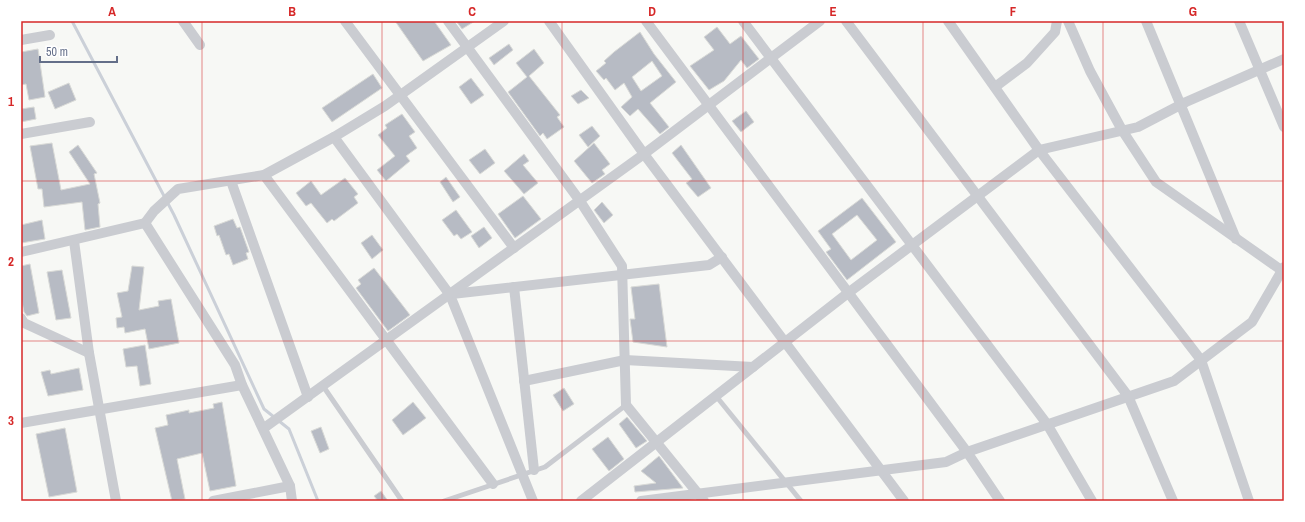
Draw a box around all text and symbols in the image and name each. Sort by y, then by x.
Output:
text: A [108,3,116,20]
text: B [288,3,296,20]
text: C [468,3,476,20]
text: D [648,3,656,20]
text: E [829,3,837,20]
text: F [1010,3,1017,20]
text: G [1189,3,1197,20]
scale bar [40,38,117,64]
text: 50 m [46,44,68,60]
text: 1 [8,93,14,110]
text: 2 [8,253,14,270]
text: 3 [8,412,14,429]

